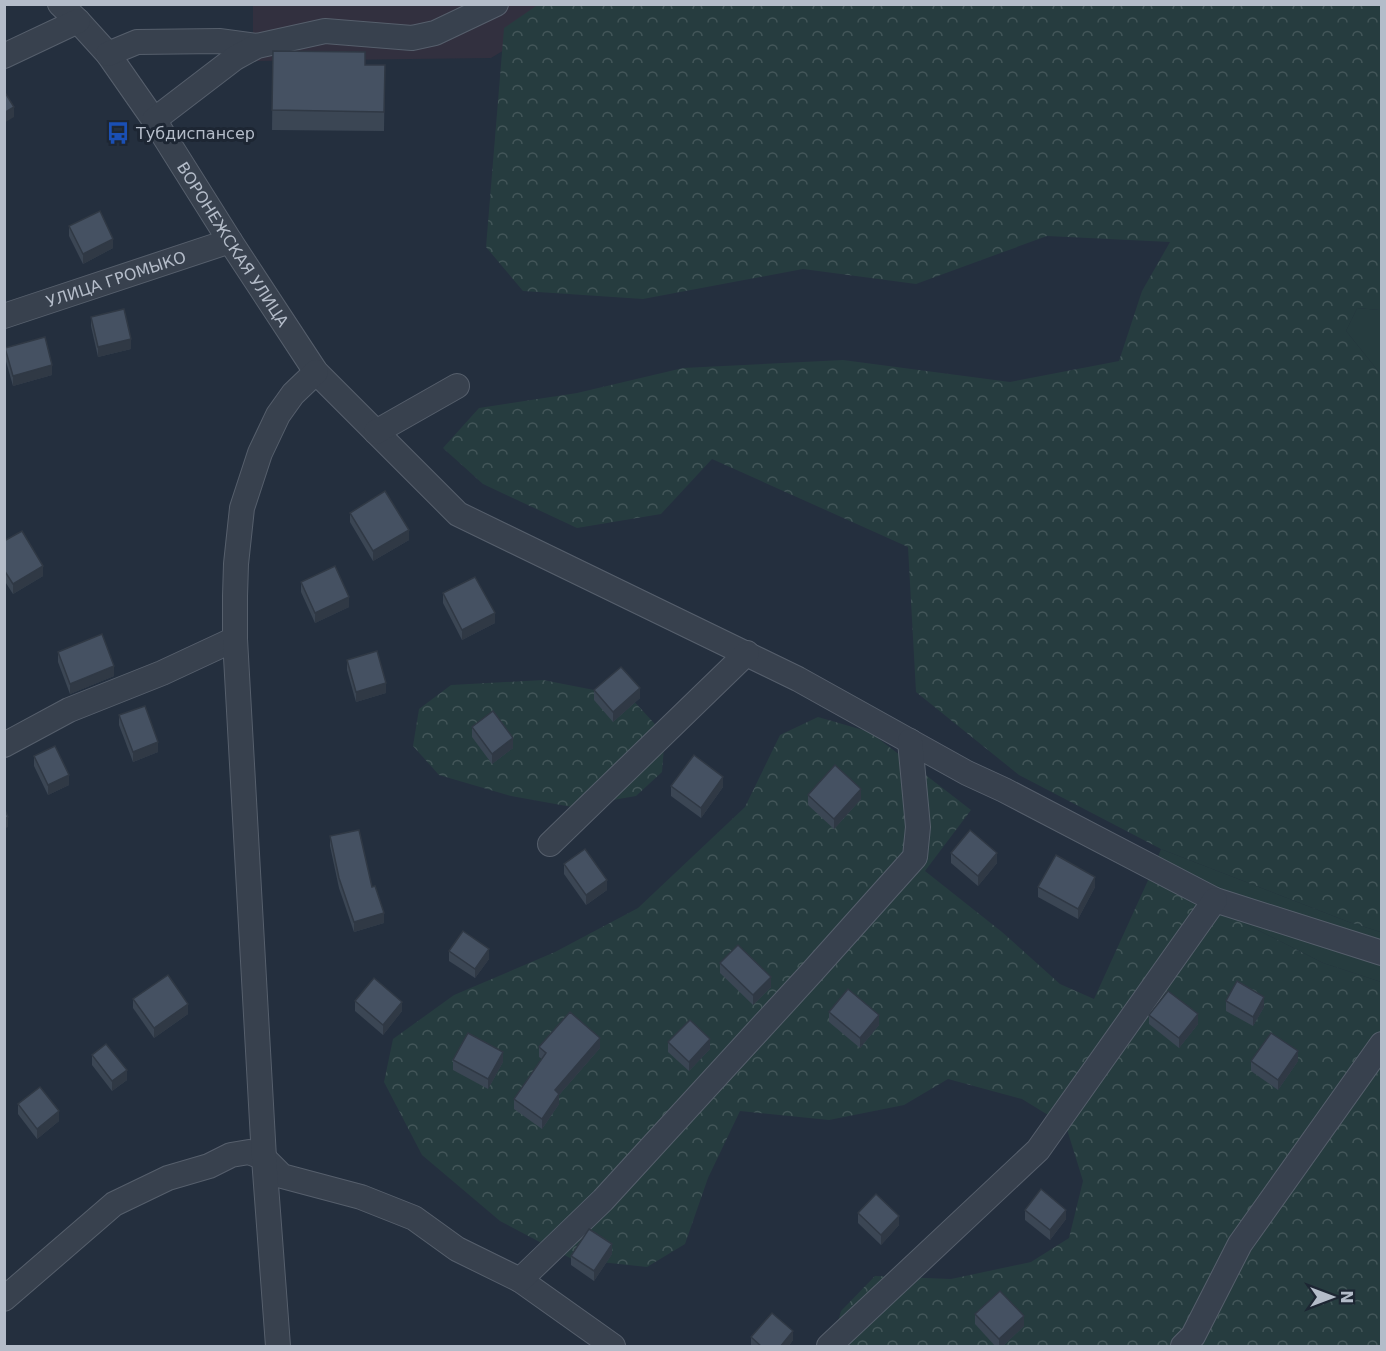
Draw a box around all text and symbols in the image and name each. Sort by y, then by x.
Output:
bus stop icon: Тубдиспансер [105,120,131,146]
place label: Тубдиспансер [135,124,255,143]
street label: ВОРОНЕЖСКАЯ УЛИЦА [173,158,293,330]
street label: УЛИЦА ГРОМЫКО [44,247,188,311]
north arrow [1302,1267,1362,1327]
text: N [1337,1290,1356,1304]

